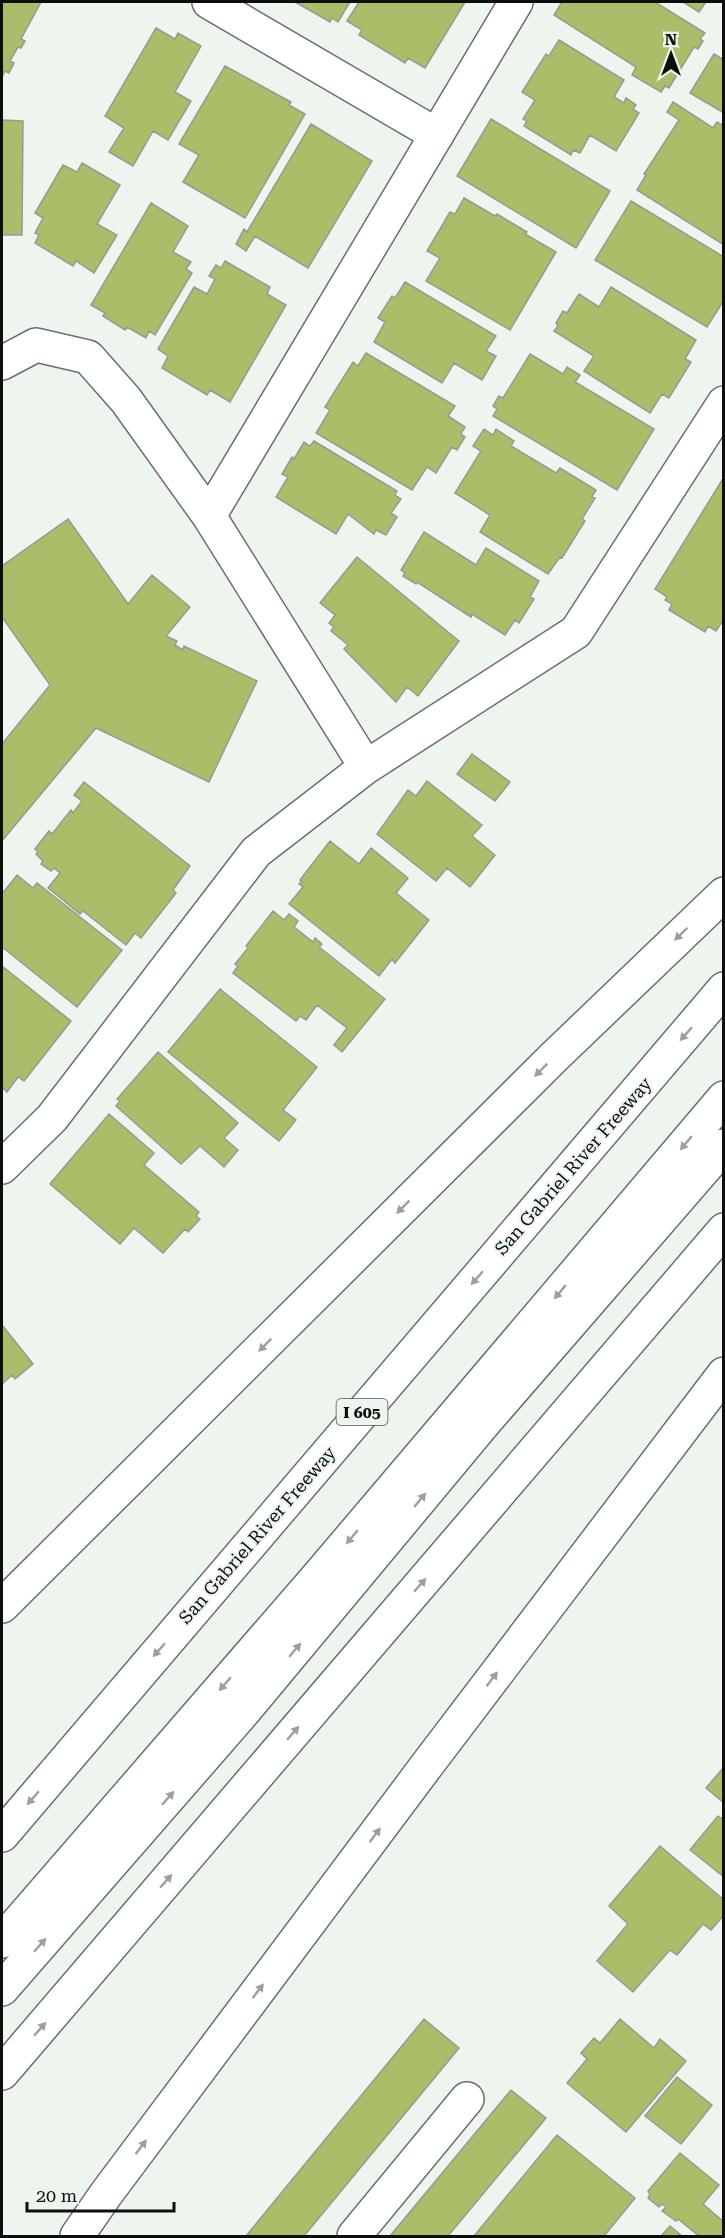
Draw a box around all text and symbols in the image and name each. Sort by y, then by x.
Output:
north arrow [641,24,701,84]
text: N [665,30,677,49]
one-way arrow [675,927,689,941]
one-way arrow [679,1026,692,1042]
one-way arrow [534,1062,548,1076]
street label: San Gabriel River Freeway [490,1073,656,1259]
one-way arrow [679,1135,692,1151]
one-way arrow [396,1200,410,1214]
one-way arrow [471,1270,484,1285]
one-way arrow [553,1284,566,1300]
one-way arrow [257,1338,272,1352]
road number: I 605 [336,1399,388,1425]
street label: San Gabriel River Freeway [174,1442,340,1628]
one-way arrow [413,1493,426,1508]
one-way arrow [346,1529,359,1544]
one-way arrow [413,1578,426,1593]
one-way arrow [153,1642,166,1658]
one-way arrow [288,1643,301,1658]
one-way arrow [486,1671,498,1687]
one-way arrow [219,1676,232,1691]
one-way arrow [286,1726,299,1741]
one-way arrow [27,1790,40,1805]
one-way arrow [161,1791,174,1806]
one-way arrow [369,1827,381,1843]
one-way arrow [159,1874,172,1889]
one-way arrow [33,1938,46,1953]
one-way arrow [252,1983,264,1999]
one-way arrow [33,2021,46,2037]
one-way arrow [135,2139,147,2155]
scale bar [27,2175,174,2213]
text: 20 m [36,2185,77,2206]

